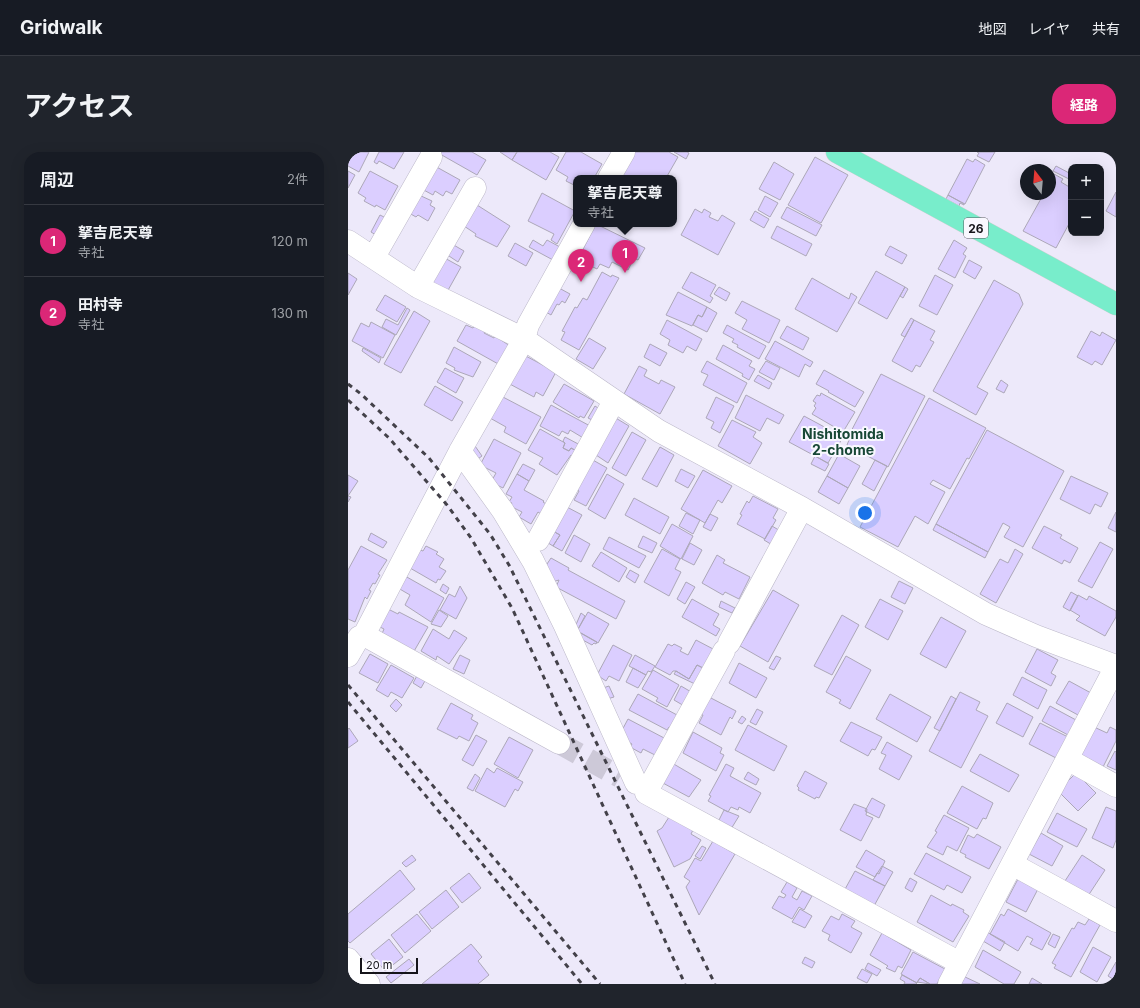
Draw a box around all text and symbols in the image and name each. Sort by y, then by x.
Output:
text: Gridwalk [20,16,103,39]
text: 地図 [978,20,1006,37]
text: レイヤ [1028,20,1070,37]
text: 共有 [1092,20,1120,37]
button: 経路 [1052,84,1116,124]
text: アクセス [24,89,135,123]
north arrow [1020,164,1056,200]
map controls [1068,164,1104,236]
button: + [1068,164,1104,200]
text: 周辺 [40,170,74,190]
text: 2件 [287,171,308,187]
popup [573,175,677,227]
text: 拏吉尼天尊 [587,183,663,202]
button: − [1068,200,1104,236]
text: 寺社 [587,204,614,220]
road number: 26 [964,218,988,238]
text: 拏吉尼天尊 [78,223,153,242]
text: 1 [50,233,56,249]
text: 120 m [272,233,308,249]
pin: 1 [612,240,638,273]
text: 寺社 [78,244,104,260]
pin: 2 [568,249,594,282]
text: 田村寺 [78,295,123,314]
text: 2 [49,305,57,321]
text: 130 m [271,305,308,321]
text: 寺社 [78,316,104,332]
district label: Nishitomida 2-chome [802,425,884,458]
your location [855,503,875,523]
scale bar [360,956,418,975]
text: 20 m [366,958,392,972]

